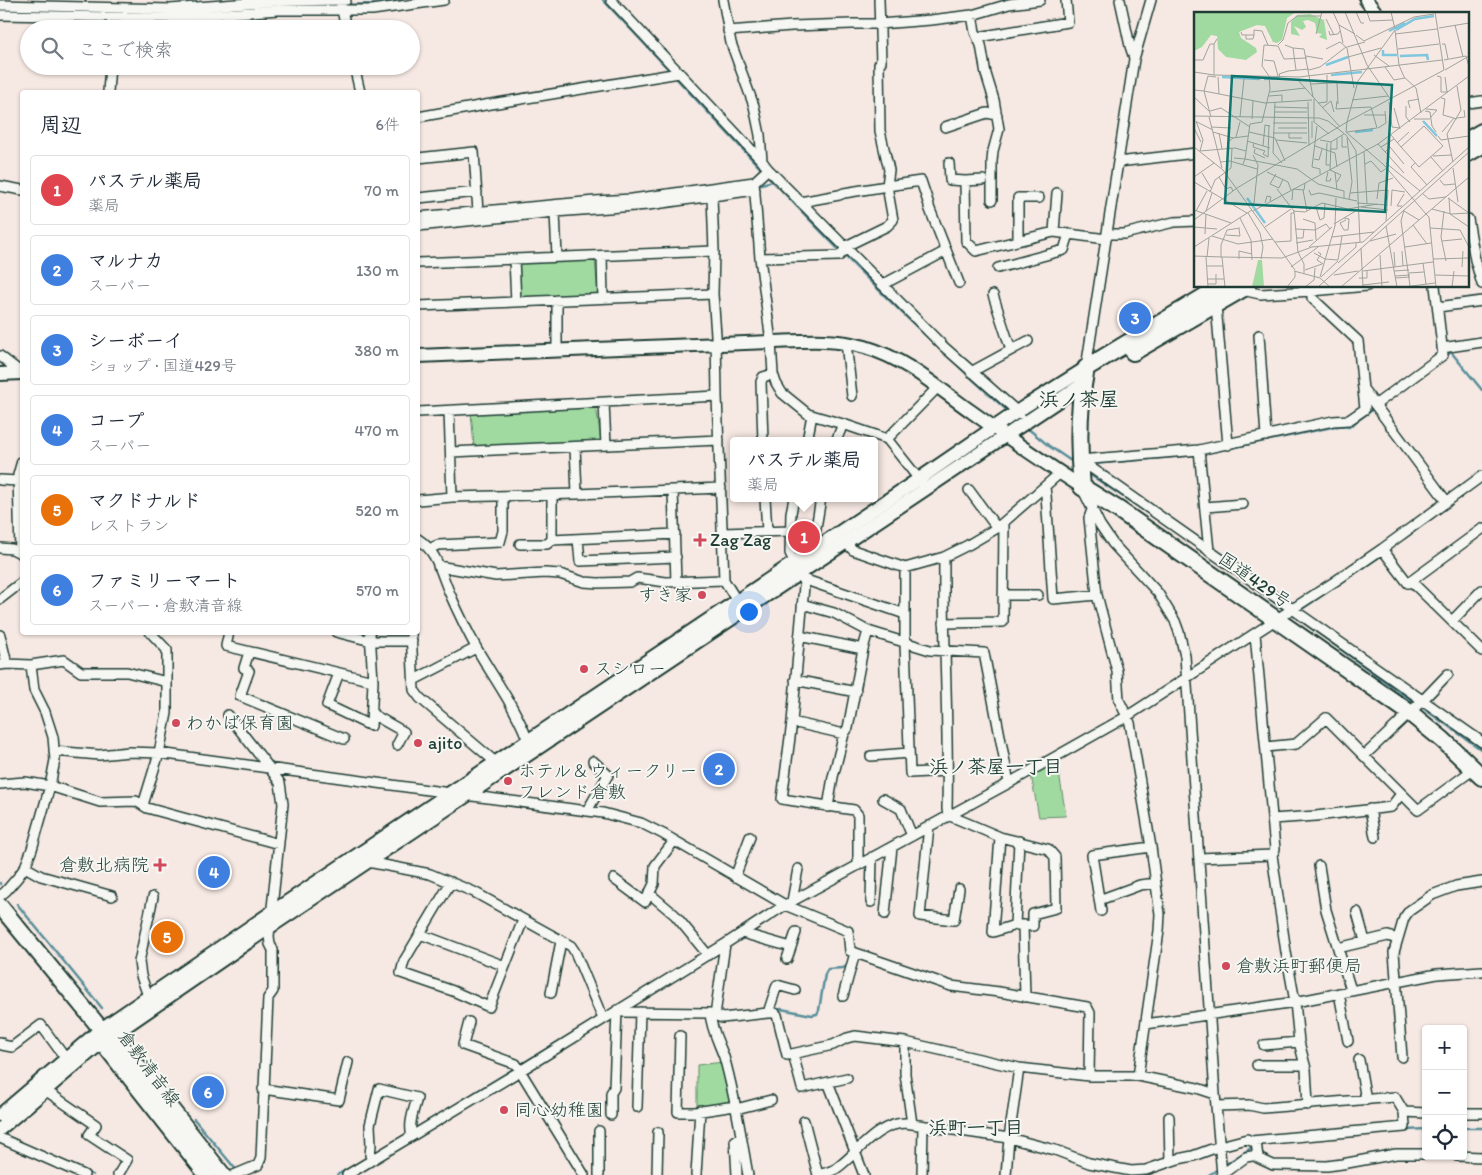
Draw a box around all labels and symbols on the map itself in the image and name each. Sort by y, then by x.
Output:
inset map [1194,12,1470,288]
pin: 3 [1119,299,1151,337]
district label: 浜ノ茶屋 [1039,387,1119,411]
pin: 1 [788,518,820,556]
place label: Zag Zag [710,529,772,551]
marker: Zag Zag [694,534,706,546]
street label: 国道429号 [1214,547,1296,613]
place label: すき家 [638,584,692,606]
marker: すき家 [696,589,708,601]
your location [736,599,762,625]
place label: スシロー [594,658,666,680]
marker: スシロー [578,663,590,675]
place label: わかば保育園 [186,712,294,734]
marker: わかば保育園 [170,717,182,729]
place label: ajito [428,732,462,754]
marker: ajito [412,737,424,749]
pin: 2 [703,750,735,788]
district label: 浜ノ茶屋一丁目 [929,755,1063,778]
place label: ホテル＆ウィークリー フレンド倉敷 [518,760,697,803]
marker: ホテル＆ウィークリー フレンド倉敷 [502,775,514,787]
pin: 4 [198,853,230,891]
place label: 倉敷北病院 [59,854,149,876]
marker: 倉敷北病院 [153,858,167,872]
pin: 5 [151,918,183,956]
place label: 倉敷浜町郵便局 [1236,955,1362,977]
marker: 倉敷浜町郵便局 [1220,960,1232,972]
street label: 倉敷清音線 [113,1025,185,1111]
pin: 6 [192,1073,224,1111]
place label: 同心幼稚園 [514,1099,604,1121]
marker: 同心幼稚園 [498,1104,510,1116]
district label: 浜町一丁目 [928,1116,1024,1139]

